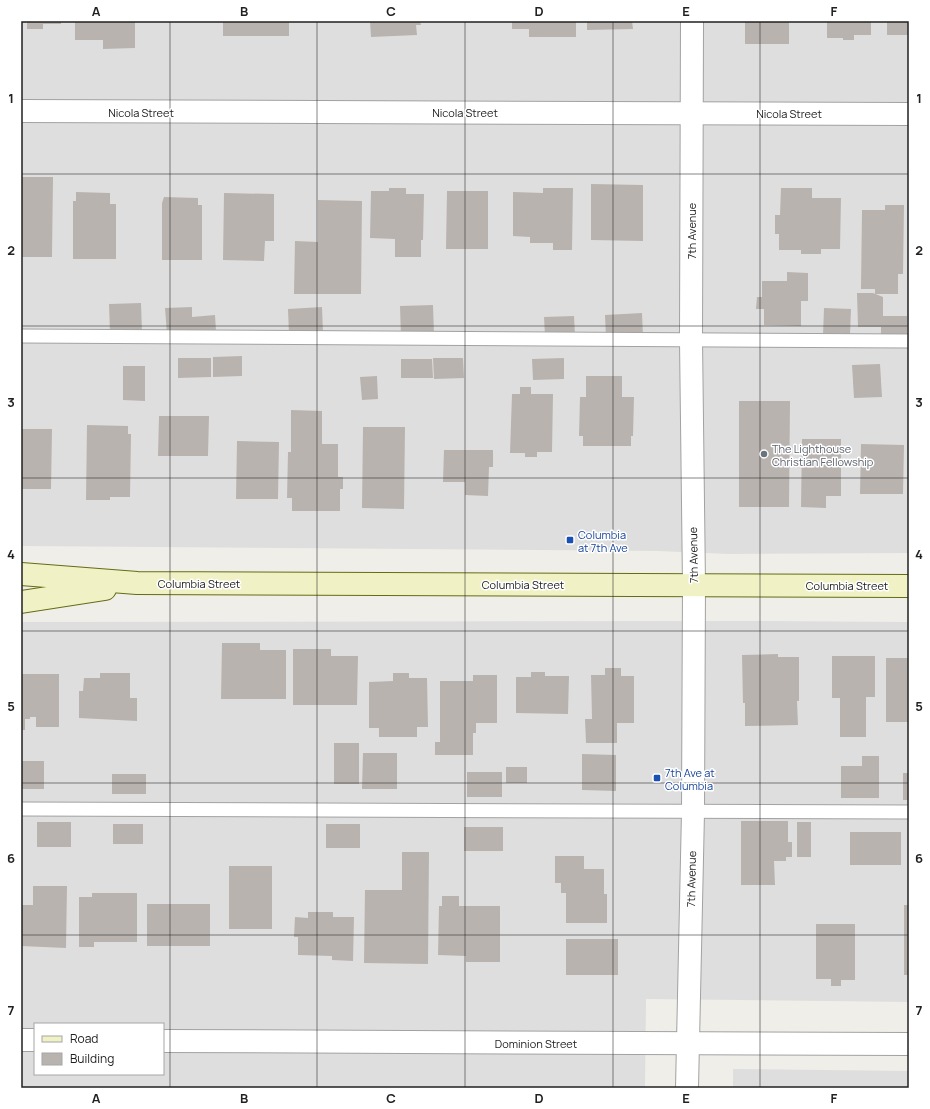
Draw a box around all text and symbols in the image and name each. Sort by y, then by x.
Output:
text: A [92,2,101,20]
text: B [240,2,248,20]
text: C [386,2,396,20]
text: D [534,2,544,20]
text: E [682,2,690,20]
text: F [831,2,838,20]
text: 1 [8,89,14,107]
text: 1 [916,89,922,107]
street label: Nicola Street [108,105,174,120]
street label: Nicola Street [432,105,498,120]
street label: Nicola Street [756,106,822,121]
street label: 7th Avenue [684,202,699,259]
text: 2 [7,241,15,259]
text: 2 [915,241,923,259]
text: 3 [7,393,15,411]
text: 3 [915,393,923,411]
place label: The Lighthouse Christian Fellowship [772,441,874,469]
marker: The Lighthouse Christian Fellowship [759,449,769,459]
street label: 7th Avenue [685,526,701,583]
place label: Columbia at 7th Ave [578,527,628,555]
marker: Columbia at 7th Ave [565,535,575,545]
text: 4 [7,545,15,563]
text: 4 [915,545,923,563]
street label: Columbia Street [158,576,240,591]
street label: Columbia Street [482,577,564,592]
street label: Columbia Street [806,578,888,593]
text: 5 [7,697,15,715]
text: 5 [915,697,923,715]
place label: 7th Ave at Columbia [665,765,715,793]
marker: 7th Ave at Columbia [652,773,662,783]
text: 6 [7,849,15,867]
text: 6 [915,849,923,867]
street label: 7th Avenue [683,850,699,907]
text: 7 [8,1001,15,1019]
text: 7 [916,1001,923,1019]
legend [34,1023,164,1075]
text: Road [70,1030,98,1047]
street label: Dominion Street [495,1036,577,1051]
text: Building [70,1050,114,1067]
text: A [92,1089,101,1107]
text: B [240,1089,248,1107]
text: C [386,1089,396,1107]
text: D [534,1089,544,1107]
text: E [682,1089,690,1107]
text: F [831,1089,838,1107]

